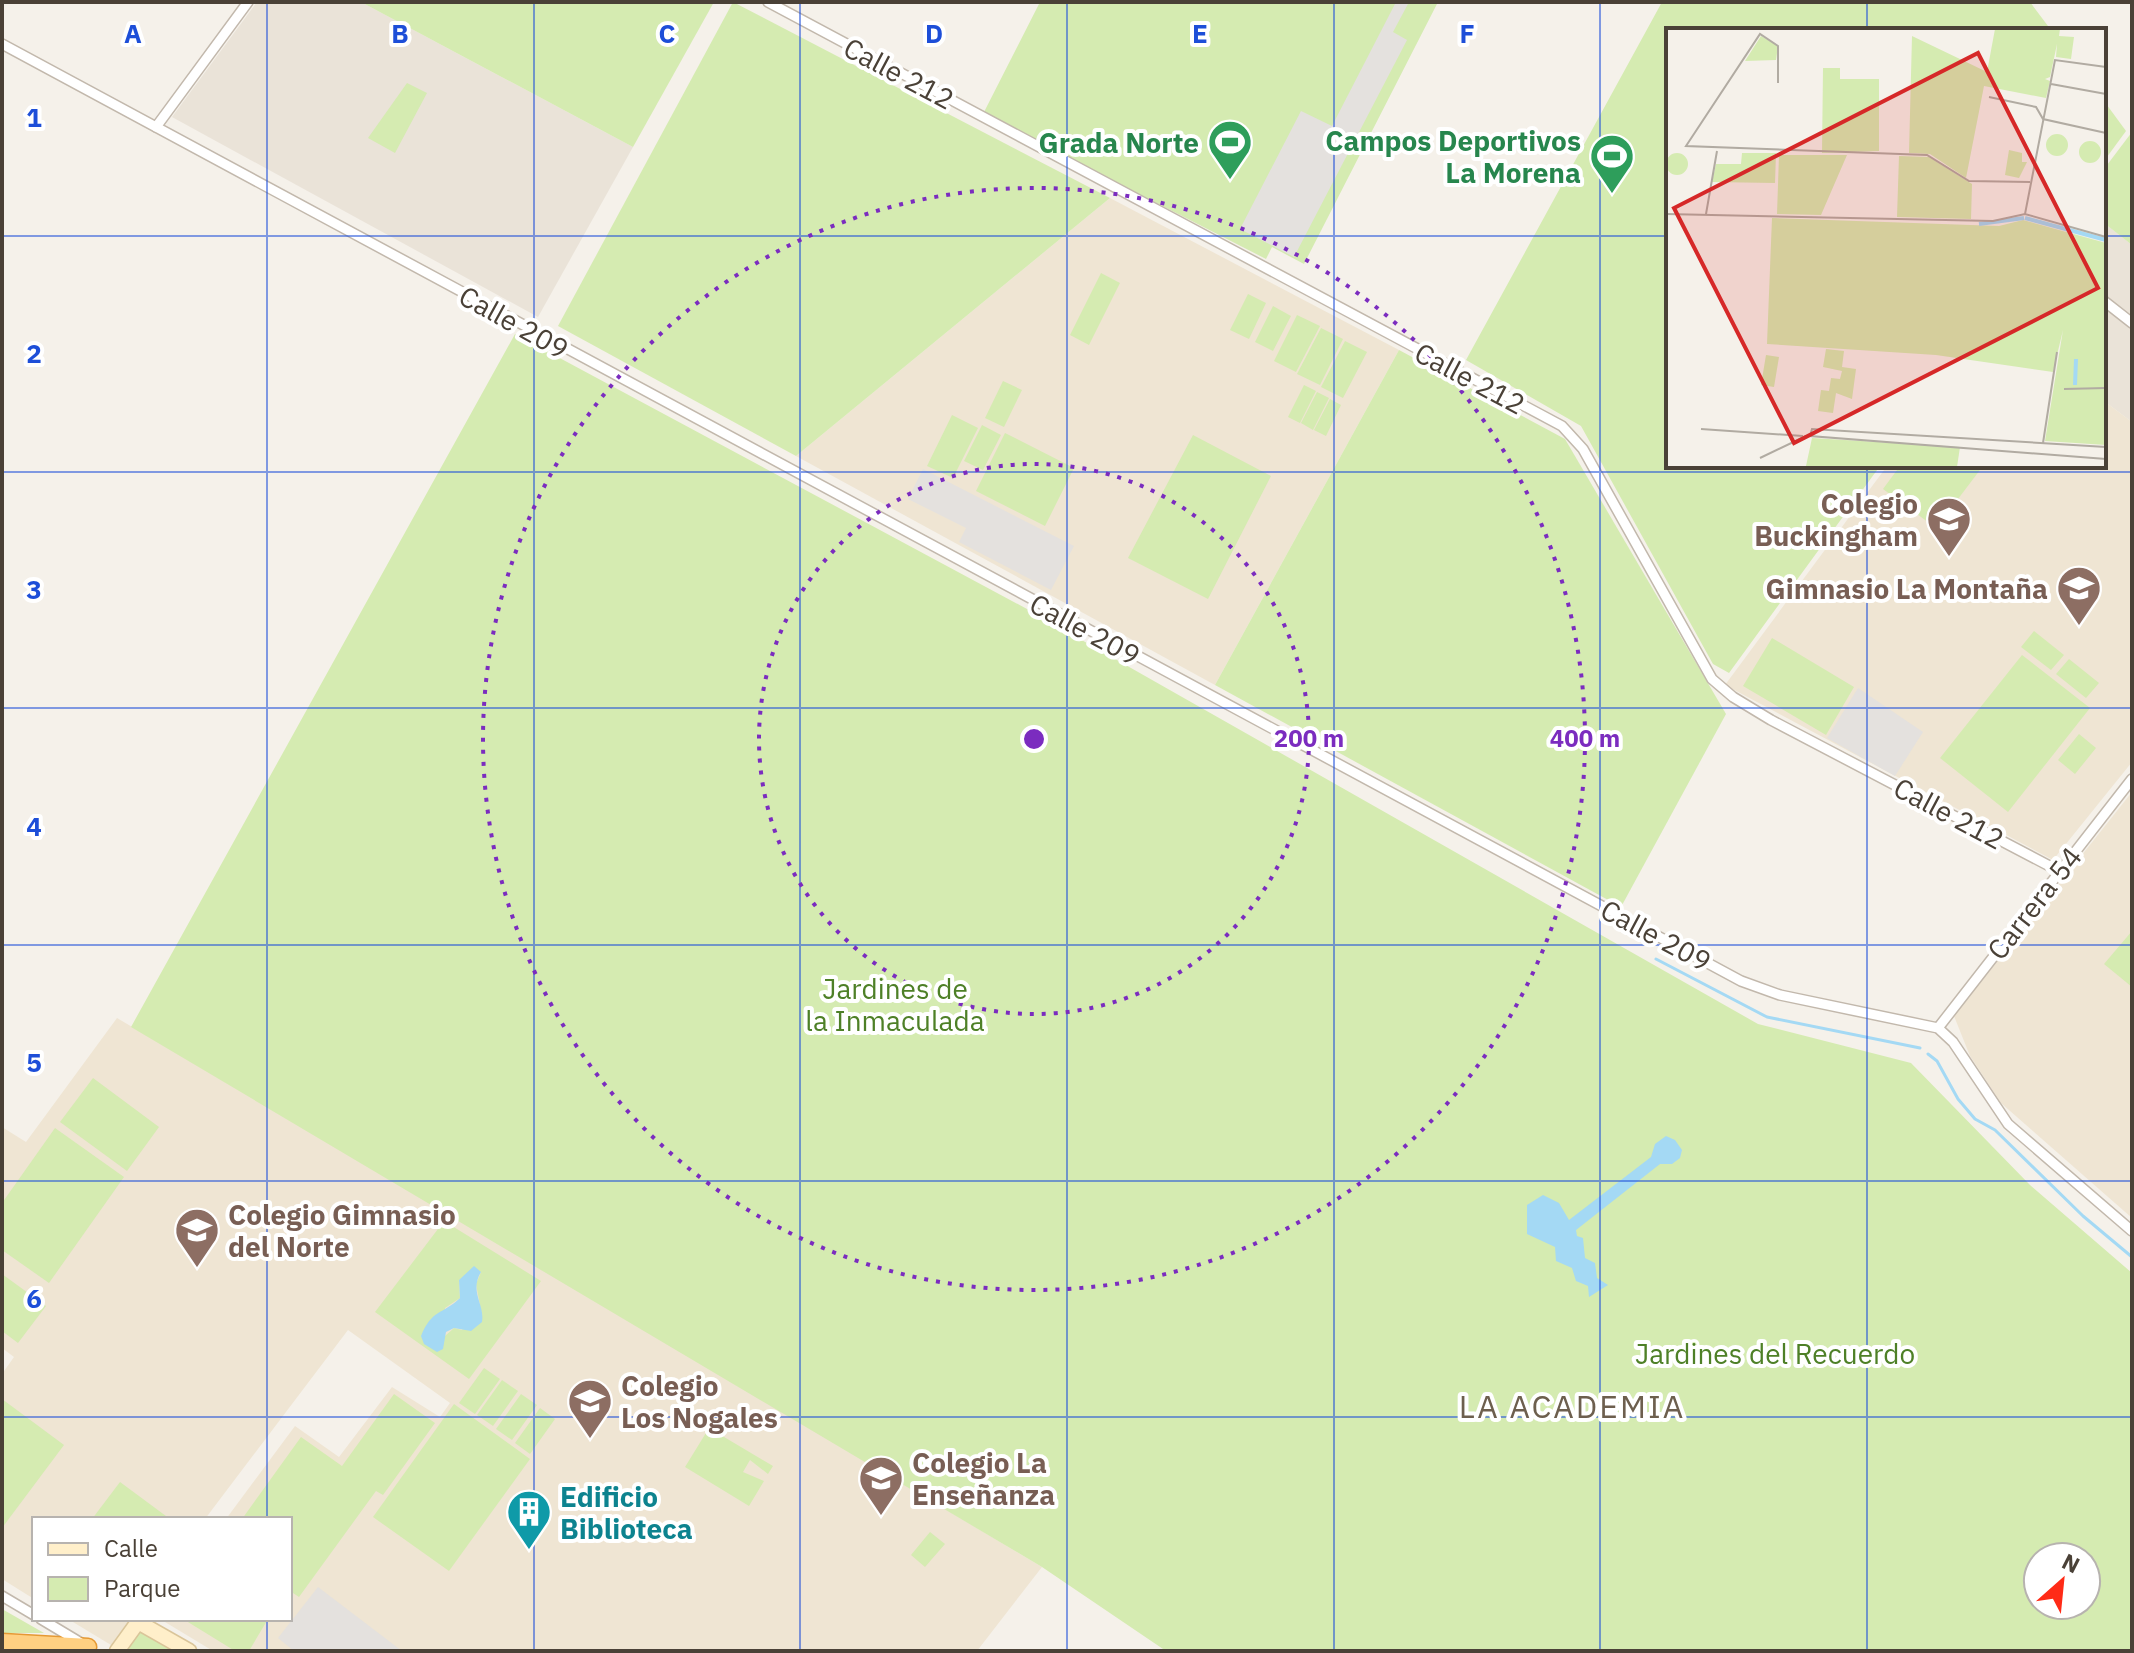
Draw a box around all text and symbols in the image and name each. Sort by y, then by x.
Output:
text: A [124,16,142,50]
text: B [391,16,409,50]
text: C [659,16,676,50]
text: D [925,16,943,50]
text: E [1192,16,1208,50]
text: F [1459,16,1475,50]
inset map [1666,28,2106,468]
street label: Calle 212 [837,29,961,117]
text: 1 [26,100,42,134]
sports icon: Grada Norte [1206,118,1254,181]
place label: Campos Deportivos La Morena [1325,122,1581,191]
place label: Grada Norte [1039,124,1199,161]
sports icon: Campos Deportivos La Morena [1588,132,1636,195]
street label: Calle 209 [453,277,575,367]
street label: Calle 212 [1408,334,1532,422]
text: 2 [26,336,42,370]
place label: Colegio Buckingham [1754,485,1918,554]
school or university icon: Colegio Buckingham [1925,495,1973,558]
school or university icon: Gimnasio La Montaña [2055,564,2103,627]
place label: Gimnasio La Montaña [1766,570,2048,607]
text: 3 [26,572,42,606]
street label: Calle 209 [1023,585,1147,673]
text: 200 m [1274,722,1344,754]
text: 400 m [1550,722,1620,754]
centre of rings [1020,725,1048,753]
street label: Calle 212 [1887,769,2011,857]
text: 4 [26,809,42,843]
street label: Carrera 54 [1978,839,2090,967]
street label: Calle 209 [1594,891,1718,979]
park label: Jardines de la Inmaculada [805,970,985,1039]
text: 5 [26,1045,42,1079]
place label: Colegio Gimnasio del Norte [228,1196,456,1265]
school or university icon: Colegio Gimnasio del Norte [173,1206,221,1269]
text: 6 [26,1281,42,1315]
park label: Jardines del Recuerdo [1635,1335,1915,1372]
place label: Colegio Los Nogales [621,1367,778,1436]
school or university icon: Colegio Los Nogales [566,1377,614,1440]
district label: LA ACADEMIA [1459,1385,1685,1427]
place label: Colegio La Enseñanza [912,1444,1055,1513]
school or university icon: Colegio La Enseñanza [857,1454,905,1517]
place label: Edificio Biblioteca [560,1478,693,1547]
building icon: Edificio Biblioteca [505,1488,553,1551]
legend [32,1517,292,1621]
text: Calle [104,1532,158,1564]
north arrow [2022,1541,2102,1621]
text: N [2058,1546,2085,1579]
text: Parque [104,1572,181,1604]

